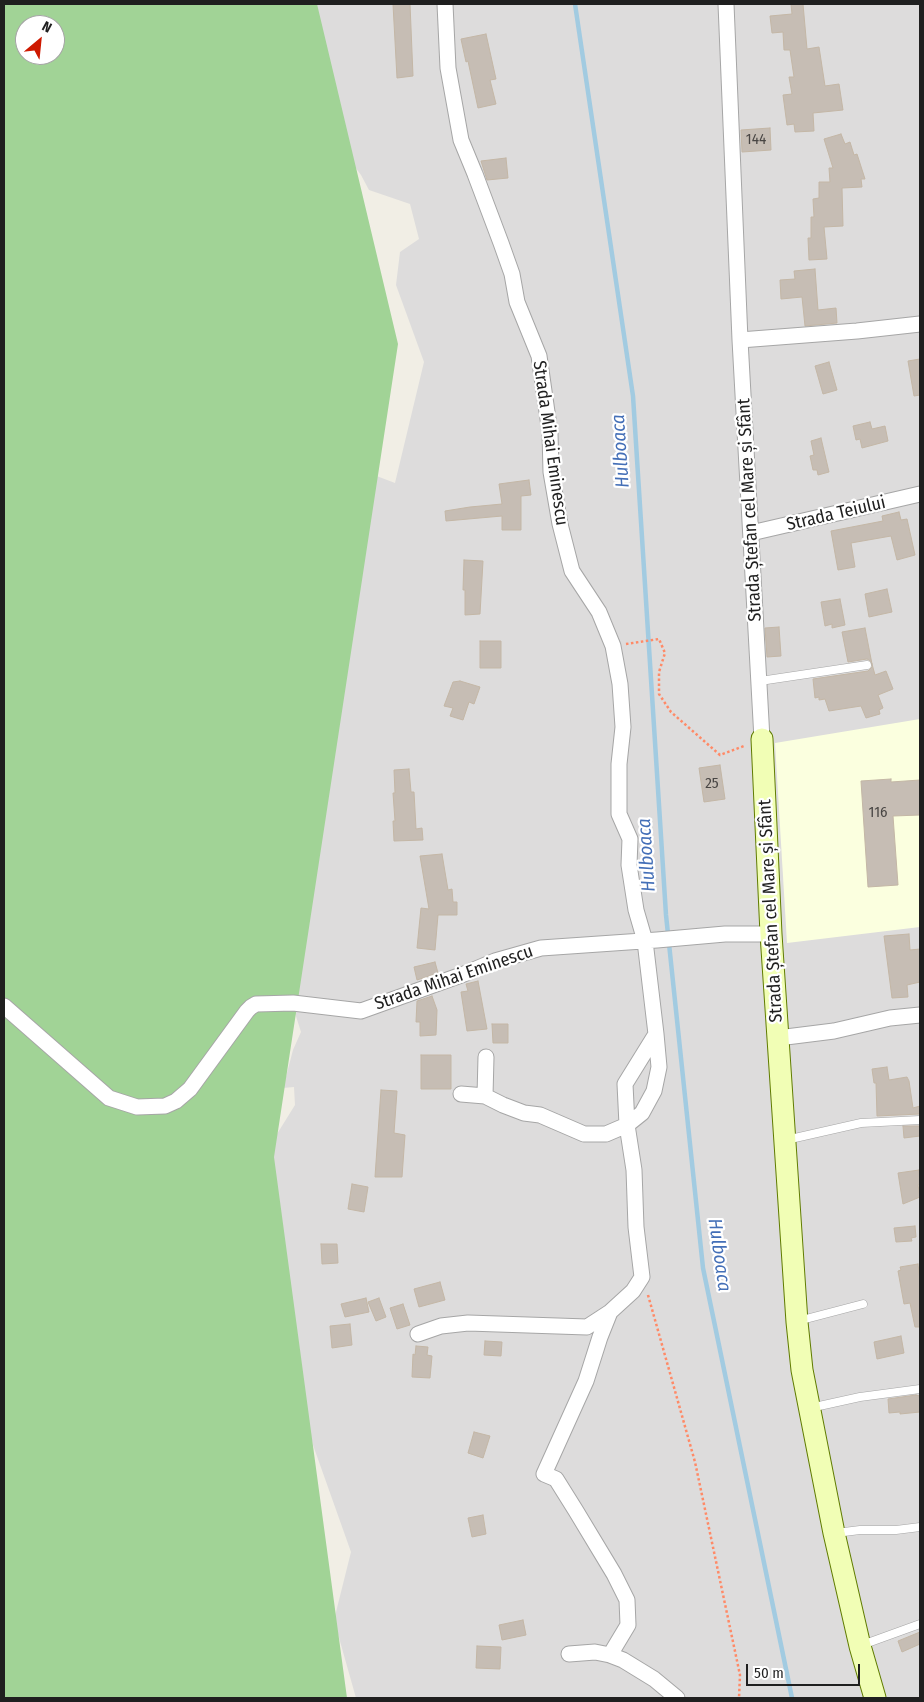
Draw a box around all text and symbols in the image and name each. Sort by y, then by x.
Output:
north arrow [15,15,65,65]
text: N [39,18,54,37]
house number: 144 [746,131,766,149]
street label: Strada Mihai Eminescu [528,359,572,527]
street label: Strada Ștefan cel Mare și Sfânt [733,398,767,622]
water label: Hulboaca [607,413,635,489]
street label: Strada Teiului [784,492,888,536]
house number: 25 [705,775,719,793]
street label: Strada Ștefan cel Mare și Sfânt [754,799,788,1023]
house number: 116 [869,804,887,822]
water label: Hulboaca [633,817,661,893]
street label: Strada Mihai Eminescu [372,941,536,1015]
water label: Hulboaca [703,1217,735,1293]
scale bar [749,1654,863,1686]
text: 50 m [754,1664,784,1682]

